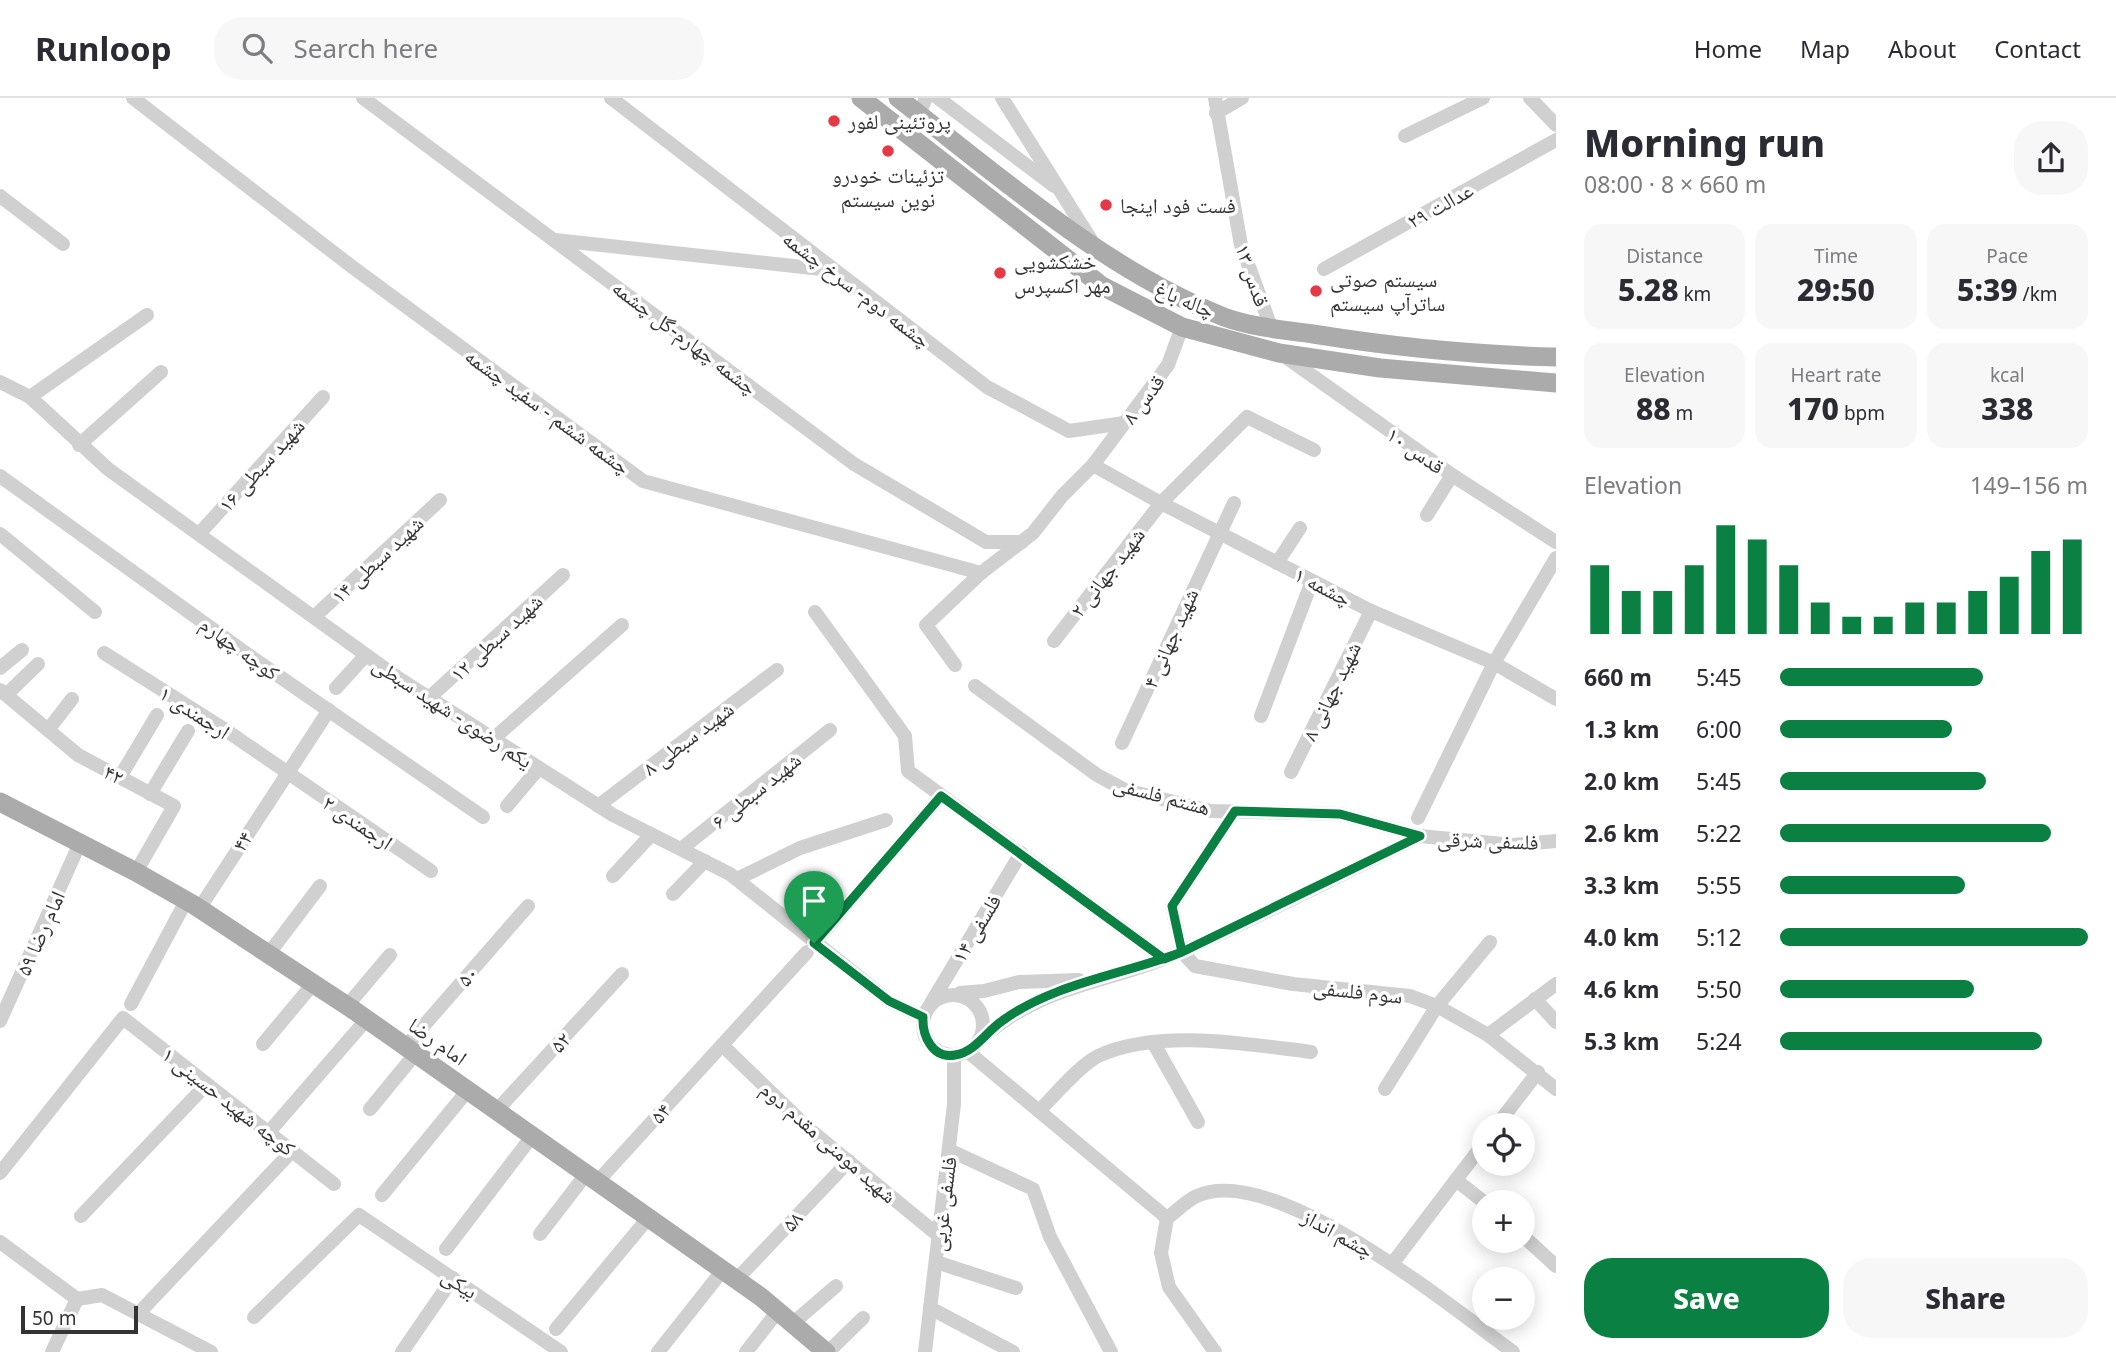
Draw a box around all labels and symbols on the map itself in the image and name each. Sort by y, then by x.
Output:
place label: پروتئینی لفور [847,107,951,135]
marker: پروتئینی لفور [826,113,842,129]
marker: تزئینات خودرو نوین سیستم [880,143,896,159]
place label: تزئینات خودرو نوین سیستم [832,161,944,214]
street label: عدالت ۲۹ [1402,175,1478,235]
place label: فست فود اينجا [1120,191,1236,219]
marker: فست فود اينجا [1098,197,1114,213]
street label: چشمه دوم- سرخ چشمه [777,224,937,355]
street label: قدس ۱۳ [1229,240,1277,310]
place label: خشکشویی مهر اکسپرس [1014,247,1110,299]
marker: خشکشویی مهر اکسپرس [992,265,1008,281]
place label: سیستم صوتی ساترآپ سیستم [1330,265,1445,318]
street label: چشمه چهارم-گل چشمه [606,273,763,402]
street label: چاله باغ [1151,274,1219,324]
marker: سیستم صوتی ساترآپ سیستم [1308,283,1324,299]
street label: چشمه ششم - سفید چشمه [459,342,636,481]
street label: قدس ۸ [1115,369,1171,429]
street label: شهید سبطی ۱۶ [212,412,310,518]
street label: قدس ۱۰ [1382,420,1450,480]
street label: شهید سبطی ۱۴ [325,509,429,609]
street label: ۲ شهید جهانی [1063,521,1151,623]
street label: چشمه ۱ [1290,560,1356,612]
street label: ۴ شهید جهانی [1136,584,1204,692]
street label: ۱۲ شهید سبطی [444,587,548,687]
street label: کوچه چهارم [194,610,286,687]
street label: ۸ شهید جهانی [1295,637,1367,745]
street label: یکم رضوی- شهید سبطی [367,650,538,775]
street label: ۱ ارجمندی [154,679,236,745]
street label: ۸ شهید سبطی [637,695,739,781]
street label: ۶ شهید سبطی [706,745,806,835]
street label: ۴۲ [99,757,129,791]
street label: هشتم فلسفی [1110,769,1214,822]
street label: ۲ ارجمندی [317,788,399,856]
street label: فلسفی شرقی [1437,824,1539,856]
street label: ۴۴ [225,826,259,856]
pin [784,871,844,943]
street label: ۵۹ امام رضا [9,886,72,980]
street label: ۱۴ فلسفی [945,889,1007,967]
street label: ۵۰ [450,960,484,992]
street label: سوم فلسفی [1312,972,1404,1011]
street label: امام رضا [403,1011,473,1072]
street label: ۵۲ [543,1026,577,1058]
street label: کوچه شهید حسینی ۱ [157,1040,302,1162]
street label: شهید مومنی مقدم دوم [754,1075,903,1210]
street label: ۵۴ [643,1097,677,1129]
street label: فلسفی غربی [923,1155,963,1253]
street label: چشم انداز [1296,1201,1379,1265]
street label: ۵۸ [775,1205,809,1237]
street label: بیکی [437,1261,483,1305]
scale bar [21,1303,138,1335]

